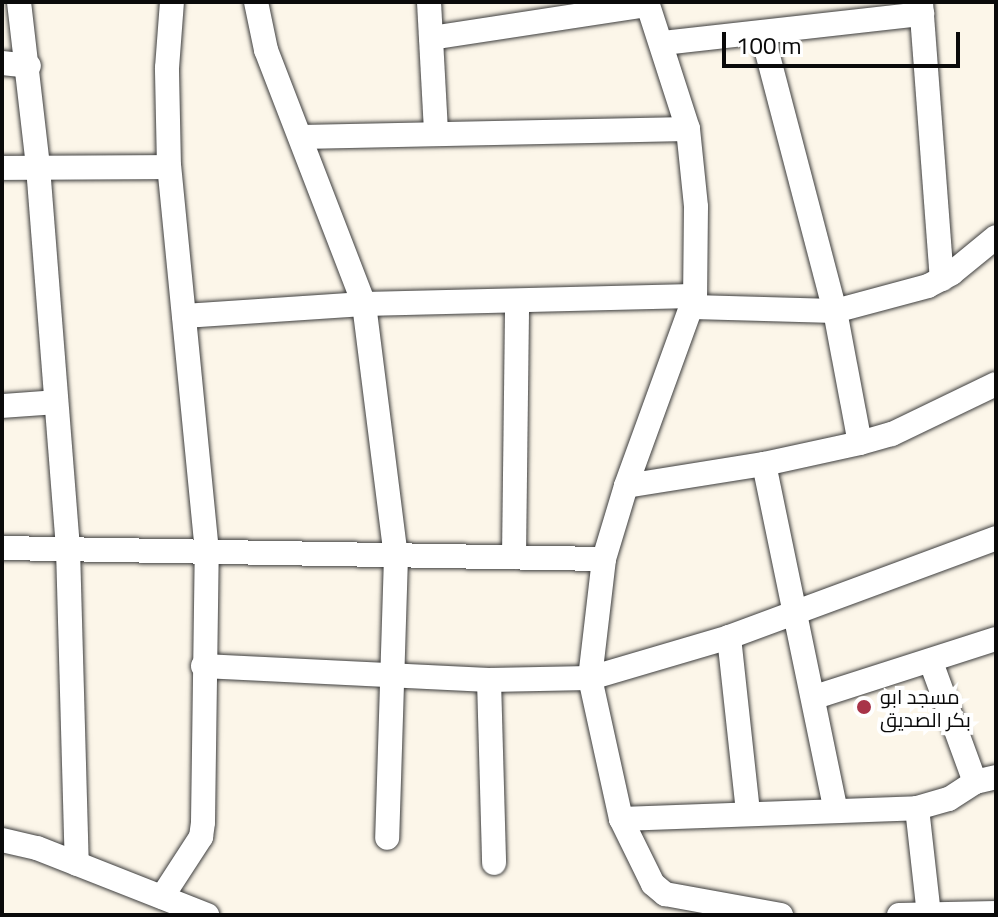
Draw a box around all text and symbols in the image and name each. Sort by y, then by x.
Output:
scale bar [726,16,964,66]
text: 100 m [736,23,802,68]
place label: مسجد ابو بكر الصديق [880,684,971,731]
marker: مسجد ابو بكر الصديق [855,698,873,716]

